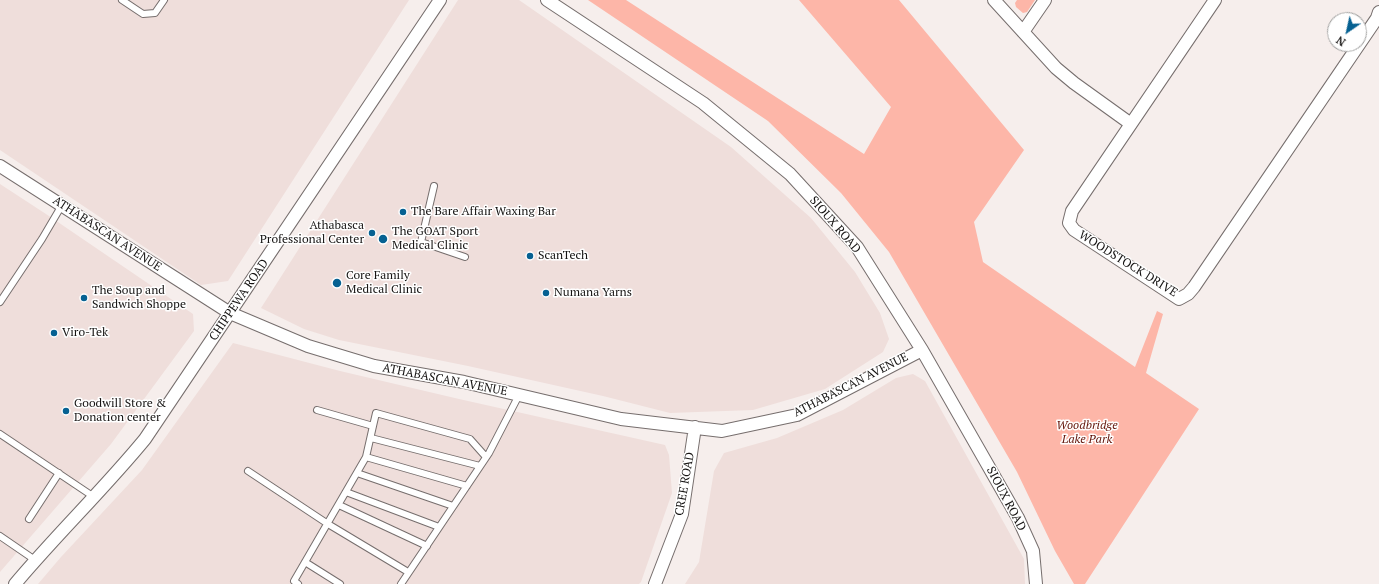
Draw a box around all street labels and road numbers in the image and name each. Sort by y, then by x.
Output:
street label: ATHABASCAN AVENUE [50,193,164,275]
street label: SIOUX ROAD [806,194,864,256]
street label: WOODSTOCK DRIVE [1076,228,1180,300]
street label: CHIPPEWA ROAD [206,256,272,344]
street label: ATHABASCAN AVENUE [791,350,911,420]
street label: ATHABASCAN AVENUE [381,361,509,399]
street label: CREE ROAD [672,451,698,517]
street label: SIOUX ROAD [983,464,1029,534]

